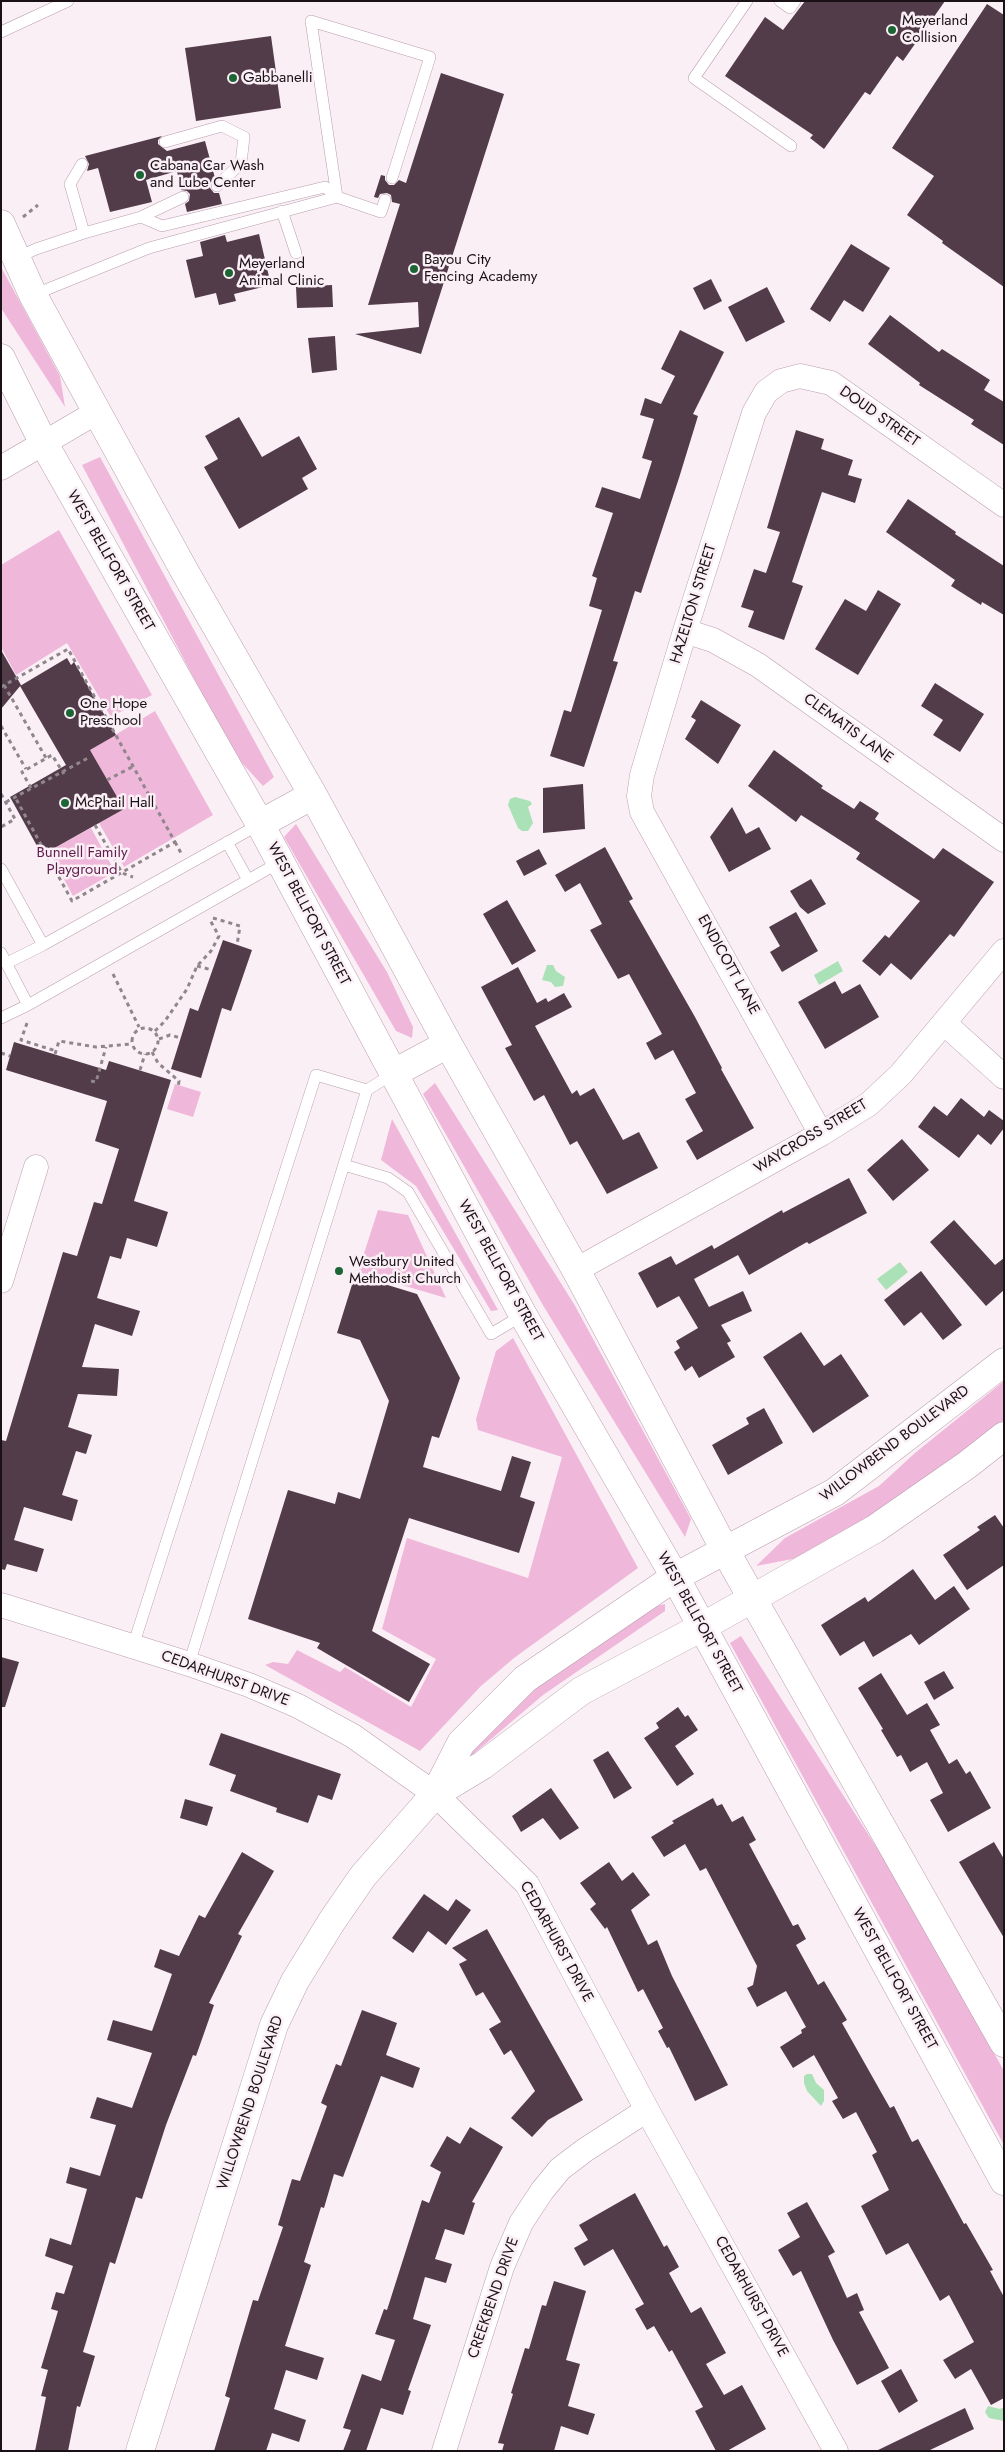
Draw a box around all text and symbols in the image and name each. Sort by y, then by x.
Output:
place label: Meyerland Collision [902,12,968,47]
marker: Meyerland Collision [886,24,898,36]
place label: Gabbanelli [243,69,313,87]
marker: Gabbanelli [227,72,239,84]
place label: Cabana Car Wash and Lube Center [150,157,264,192]
marker: Cabana Car Wash and Lube Center [134,169,146,181]
place label: Bayou City Fencing Academy [424,251,537,286]
place label: Meyerland Animal Clinic [239,255,324,290]
marker: Bayou City Fencing Academy [408,263,420,275]
marker: Meyerland Animal Clinic [223,267,235,279]
street label: DOUD STREET [836,383,922,451]
street label: WEST BELLFORT STREET [62,488,158,634]
street label: HAZELTON STREET [667,542,721,666]
street label: CLEMATIS LANE [800,690,896,768]
place label: One Hope Preschool [80,695,147,730]
marker: One Hope Preschool [64,707,76,719]
place label: McPhail Hall [75,794,154,812]
marker: McPhail Hall [59,797,71,809]
street label: WEST BELLFORT STREET [263,839,353,989]
park label: Bunnell Family Playground [36,844,128,879]
street label: ENDICOTT LANE [693,912,763,1018]
street label: WAYCROSS STREET [751,1096,871,1178]
street label: WEST BELLFORT STREET [454,1197,546,1345]
place label: Westbury United Methodist Church [349,1253,461,1288]
marker: Westbury United Methodist Church [333,1265,345,1277]
street label: WILLOWBEND BOULEVARD [817,1382,973,1506]
street label: WEST BELLFORT STREET [653,1549,745,1697]
street label: CEDARHURST DRIVE [158,1647,292,1711]
street label: CEDARHURST DRIVE [515,1879,597,2005]
street label: WEST BELLFORT STREET [848,1905,940,2053]
street label: WILLOWBEND BOULEVARD [214,2014,288,2192]
street label: CEDARHURST DRIVE [710,2234,792,2360]
street label: CREEKBEND DRIVE [465,2235,523,2361]

